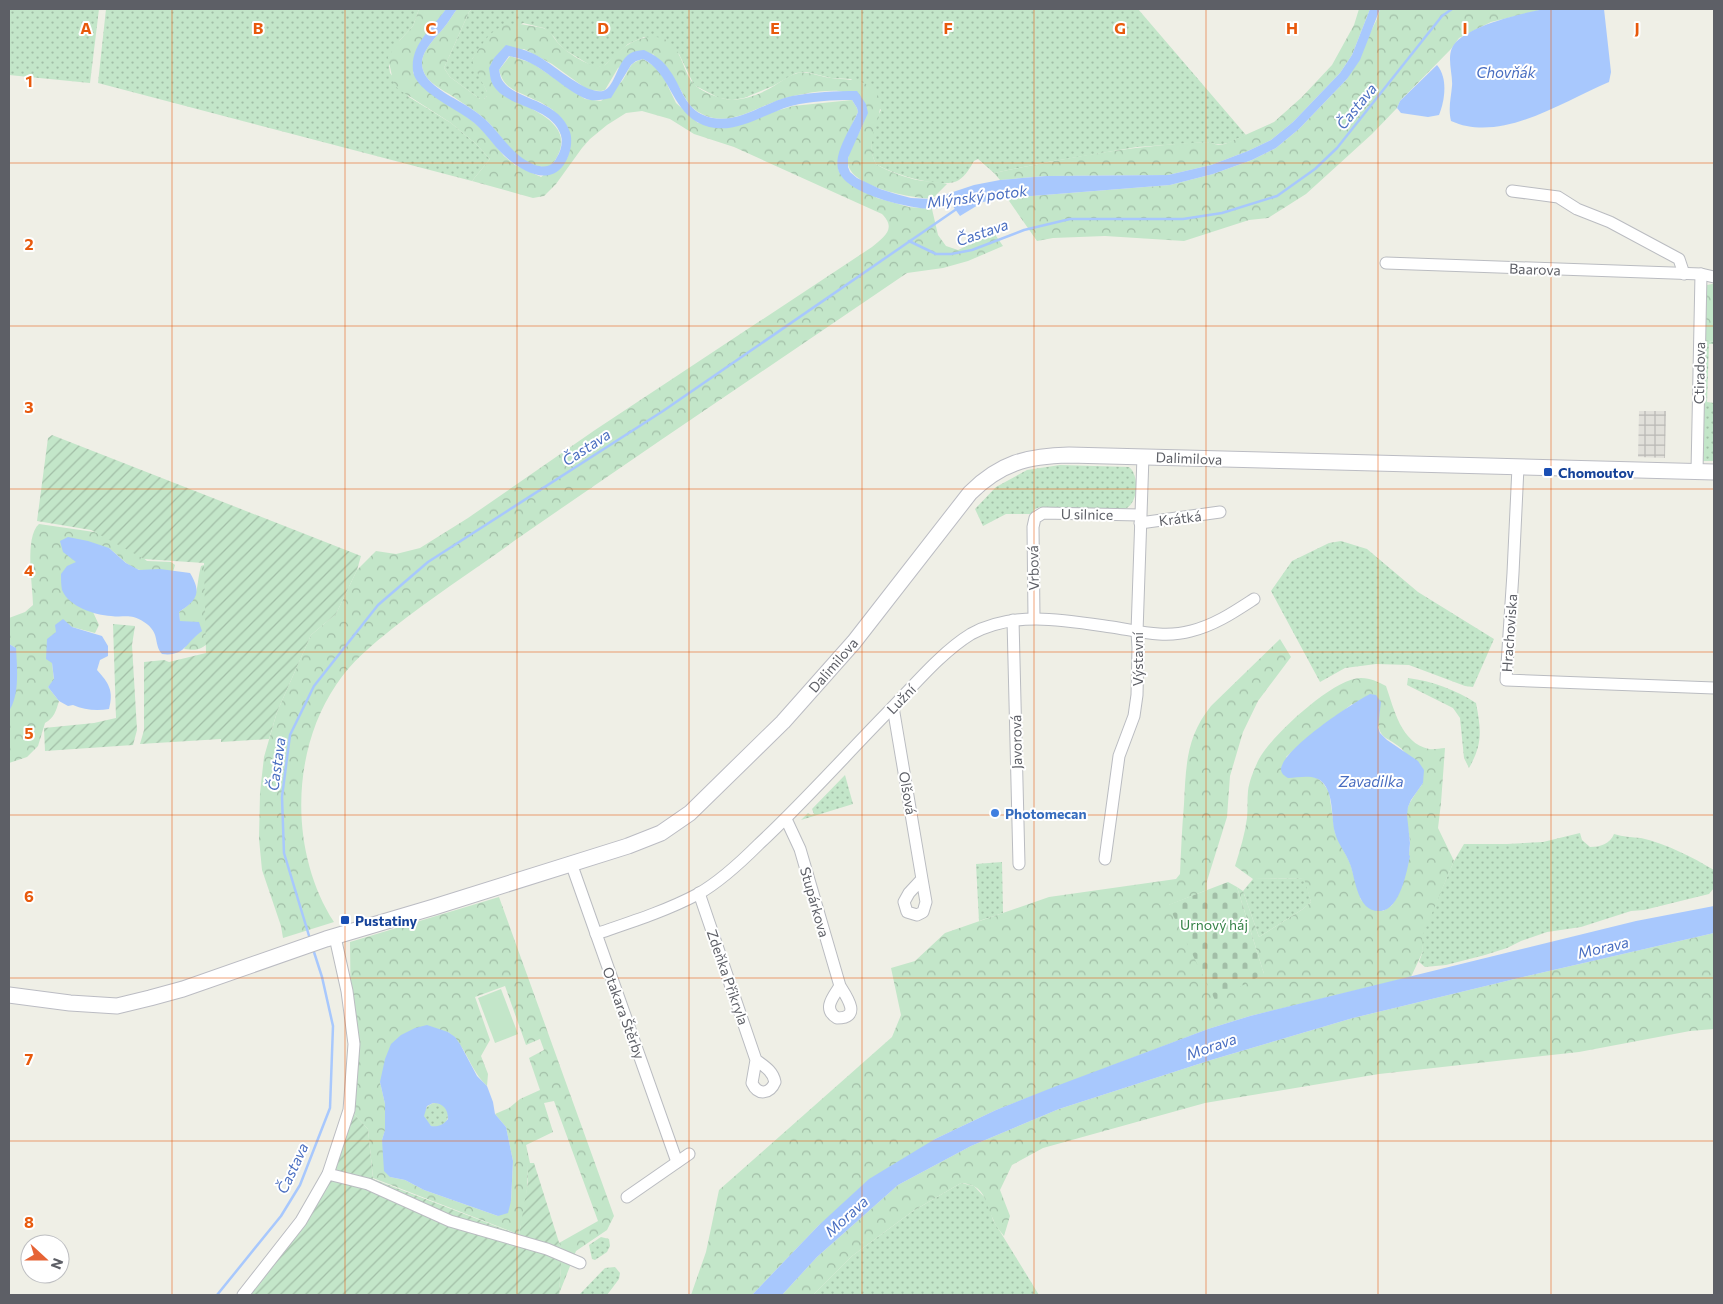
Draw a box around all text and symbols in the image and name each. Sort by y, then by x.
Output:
text: A [80,18,92,37]
text: B [253,18,264,37]
text: C [426,18,437,37]
text: D [597,18,609,37]
text: E [770,18,780,37]
text: F [943,18,953,37]
text: G [1114,18,1126,37]
text: H [1286,18,1298,37]
text: I [1462,18,1468,37]
text: J [1634,18,1640,37]
water label: Chovňák [1476,63,1537,81]
text: 1 [25,71,33,90]
water label: Častava [1331,79,1380,133]
water label: Mlýnský potok [926,181,1029,211]
water label: Častava [953,214,1011,249]
text: 2 [24,234,34,253]
street label: Baarova [1509,260,1561,278]
street label: Ctiradova [1690,342,1708,404]
text: 3 [24,397,34,416]
water label: Častava [558,424,614,469]
street label: Dalimilova [1155,448,1223,468]
place label: Chomoutov [1558,464,1635,481]
marker: Chomoutov [1542,466,1554,478]
street label: U silnice [1061,505,1113,523]
street label: Krátká [1158,507,1202,529]
street label: Vrbová [1024,545,1042,591]
text: 4 [24,560,34,579]
street label: Hrachoviska [1498,593,1520,673]
street label: Výstavní [1129,631,1146,686]
street label: Dalimilova [805,634,861,696]
street label: Lužní [883,680,919,717]
street label: Javorová [1007,715,1025,769]
text: 5 [24,723,34,742]
water label: Častava [262,736,289,792]
street label: Olšová [896,770,920,816]
water label: Zavadilka [1337,772,1404,790]
place label: Photomecan [1005,805,1087,822]
marker: Photomecan [989,807,1001,819]
street label: Stupárkova [797,865,833,939]
text: 6 [24,886,34,905]
place label: Pustatiny [355,912,418,929]
marker: Pustatiny [339,914,351,926]
park label: Urnový háj [1180,916,1248,933]
street label: Zdeňka Přikryla [704,927,752,1027]
water label: Morava [1576,932,1631,962]
street label: Otakara Štěrby [599,965,649,1061]
water label: Morava [1183,1029,1239,1063]
text: 7 [25,1049,34,1068]
water label: Častava [272,1139,312,1196]
water label: Morava [821,1192,871,1240]
text: 8 [24,1212,34,1231]
north arrow [20,1234,70,1284]
text: N [48,1256,67,1272]

